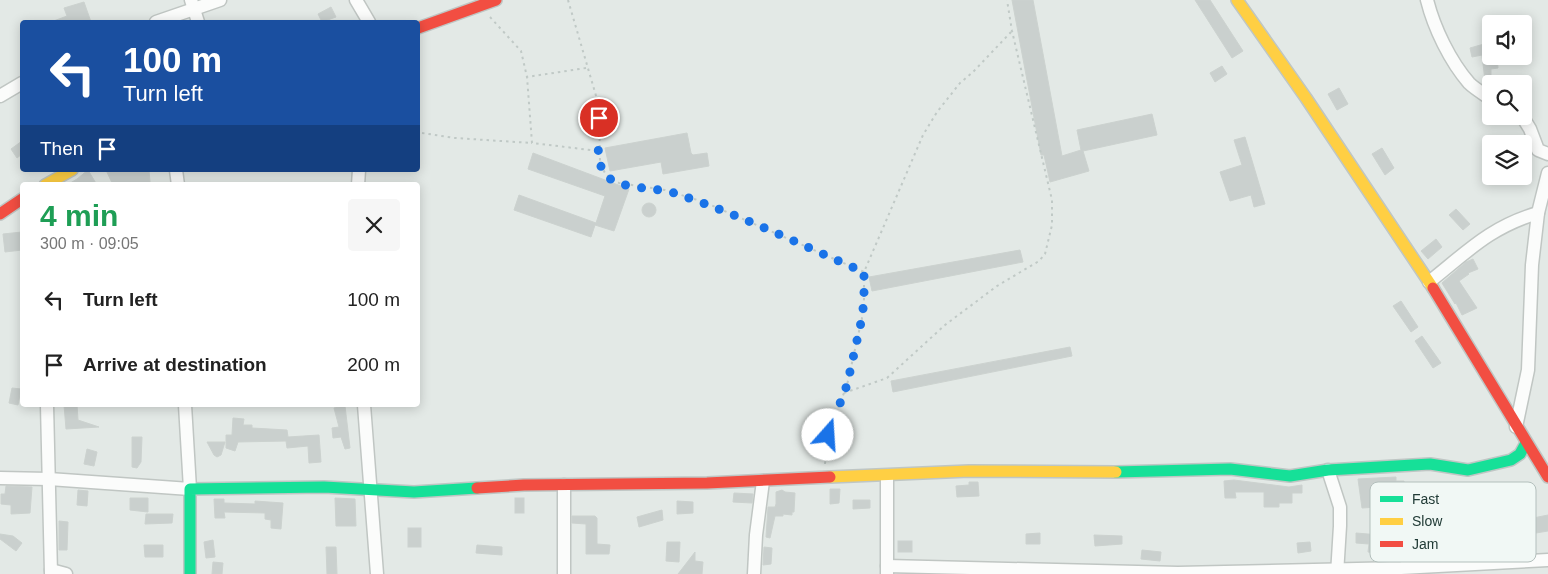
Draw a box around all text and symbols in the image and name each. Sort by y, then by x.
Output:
map controls [1482,15,1532,185]
button: sound [1482,15,1532,65]
icon: left [40,40,105,105]
text: 100 m [123,40,222,79]
button: search [1482,75,1532,125]
text: Turn left [123,81,203,106]
pin [578,97,620,139]
icon: arrive [585,104,613,132]
icon: arrive [93,135,121,163]
button: layers [1482,135,1532,185]
text: Then [40,138,83,159]
text: 4 min [40,199,118,232]
button: close [348,199,400,251]
text: 300 m · 09:05 [40,235,139,252]
icon: left [40,286,68,314]
text: Turn left [83,289,158,310]
text: 100 m [347,289,400,310]
icon: arrive [40,351,68,379]
text: Arrive at destination [83,354,267,375]
text: 200 m [347,354,400,375]
position arrow [801,408,853,460]
legend [1370,482,1536,562]
text: Fast [1412,491,1439,507]
text: Slow [1412,513,1443,529]
text: Jam [1412,536,1438,552]

